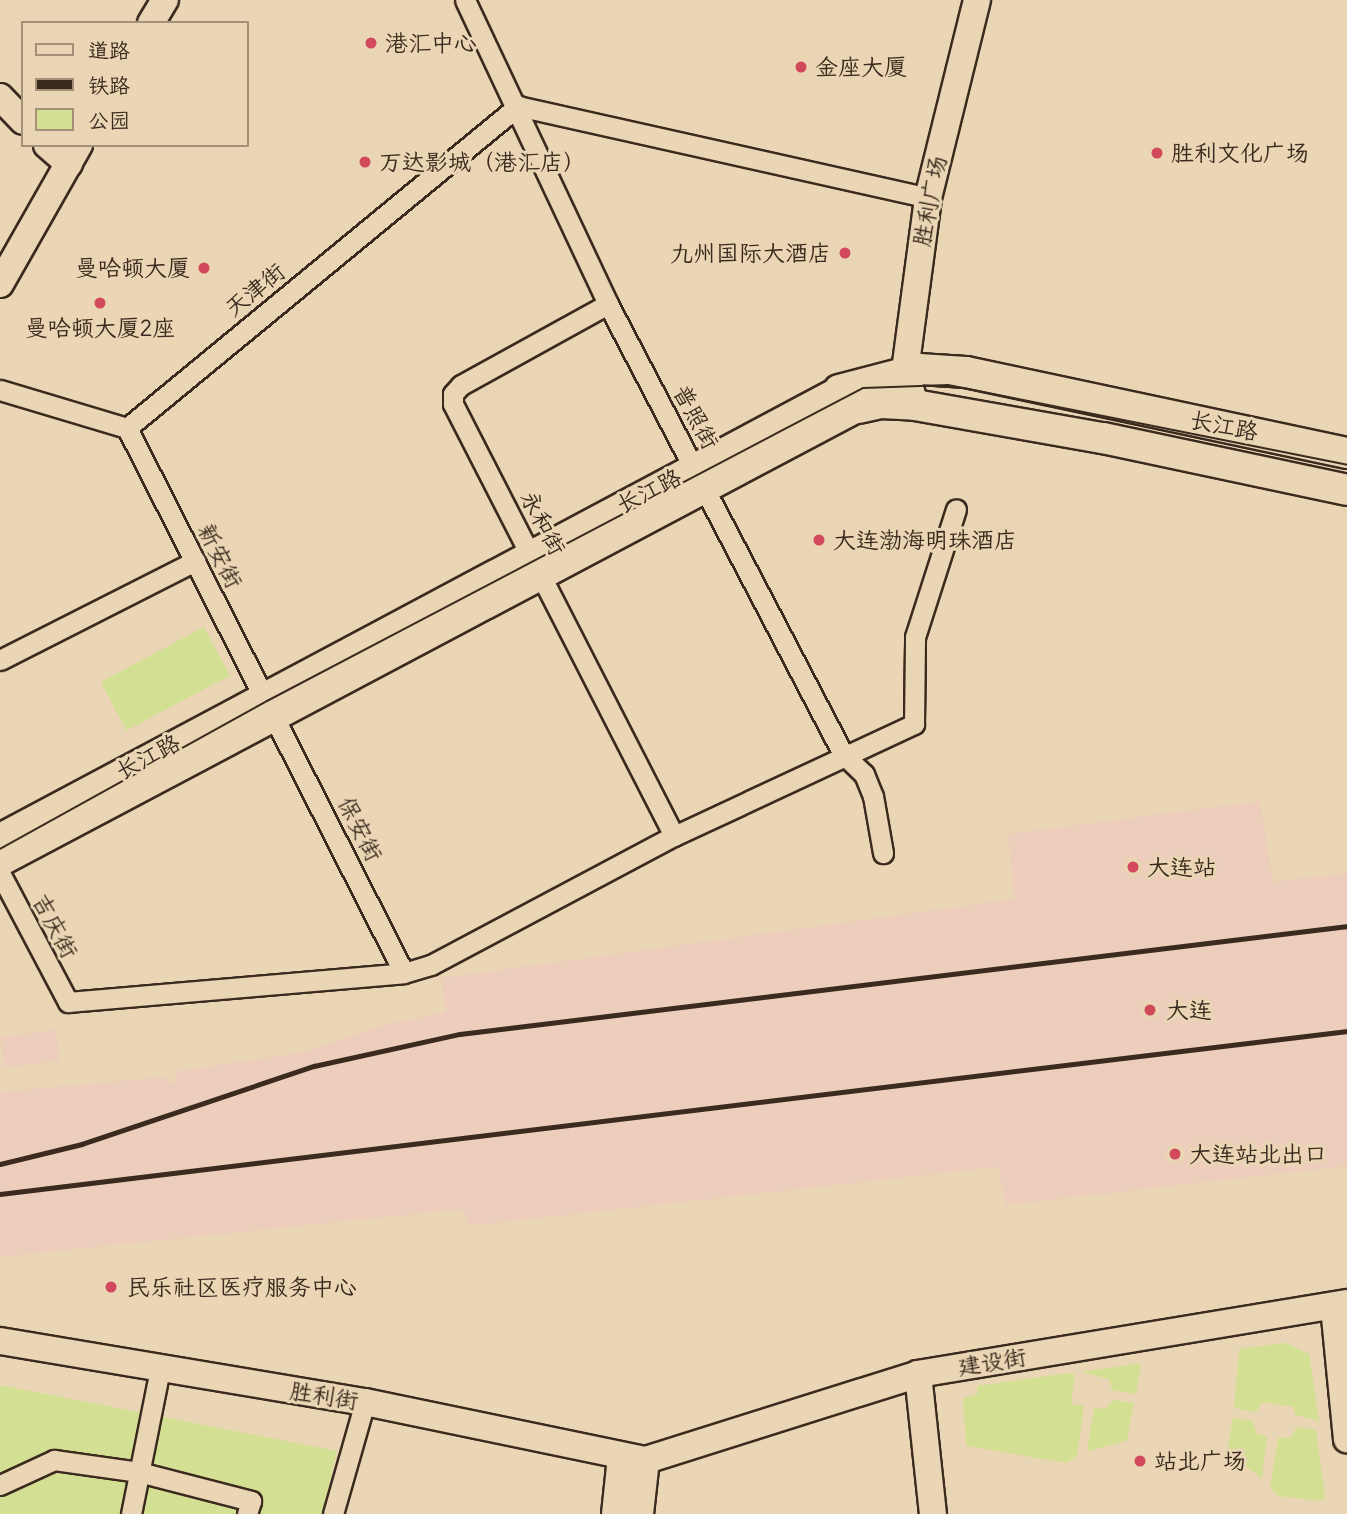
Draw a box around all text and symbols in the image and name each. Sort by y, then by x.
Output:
legend [21,21,248,147]
place label: 港汇中心 [385,29,477,57]
marker: 港汇中心 [363,35,379,51]
text: 道路 [88,37,130,64]
place label: 金座大厦 [815,53,907,81]
marker: 金座大厦 [793,59,809,75]
text: 铁路 [88,72,130,99]
text: 公园 [88,107,130,134]
place label: 胜利文化广场 [1171,139,1309,167]
marker: 胜利文化广场 [1149,145,1165,161]
place label: 万达影城（港汇店） [379,148,586,176]
street label: 胜利广场 [908,153,952,249]
marker: 万达影城（港汇店） [357,154,373,170]
place label: 九州国际大酒店 [670,239,831,267]
marker: 九州国际大酒店 [837,245,853,261]
place label: 曼哈顿大厦 [75,254,190,282]
street label: 天津街 [220,258,290,322]
marker: 曼哈顿大厦 [196,260,212,276]
marker: 曼哈顿大厦2座 [92,295,108,311]
place label: 曼哈顿大厦2座 [25,314,175,342]
street label: 普照街 [668,380,724,454]
street label: 长江路 [1188,406,1260,446]
street label: 长江路 [612,463,686,519]
street label: 永和街 [515,486,571,560]
street label: 新安街 [192,519,248,593]
place label: 大连渤海明珠酒店 [833,526,1017,554]
marker: 大连渤海明珠酒店 [811,532,827,548]
street label: 长江路 [111,729,185,785]
street label: 保安街 [332,792,388,866]
place label: 大连站 [1147,853,1216,881]
marker: 大连站 [1125,859,1141,875]
street label: 吉庆街 [27,889,83,963]
place label: 大连 [1166,996,1212,1024]
marker: 大连 [1140,1000,1160,1020]
place label: 大连站北出口 [1189,1140,1327,1168]
marker: 大连站北出口 [1167,1146,1183,1162]
place label: 民乐社区医疗服务中心 [127,1273,357,1301]
marker: 民乐社区医疗服务中心 [101,1277,121,1297]
street label: 建设街 [956,1343,1028,1381]
street label: 胜利街 [288,1377,360,1415]
place label: 站北广场 [1154,1447,1246,1475]
marker: 站北广场 [1132,1453,1148,1469]

